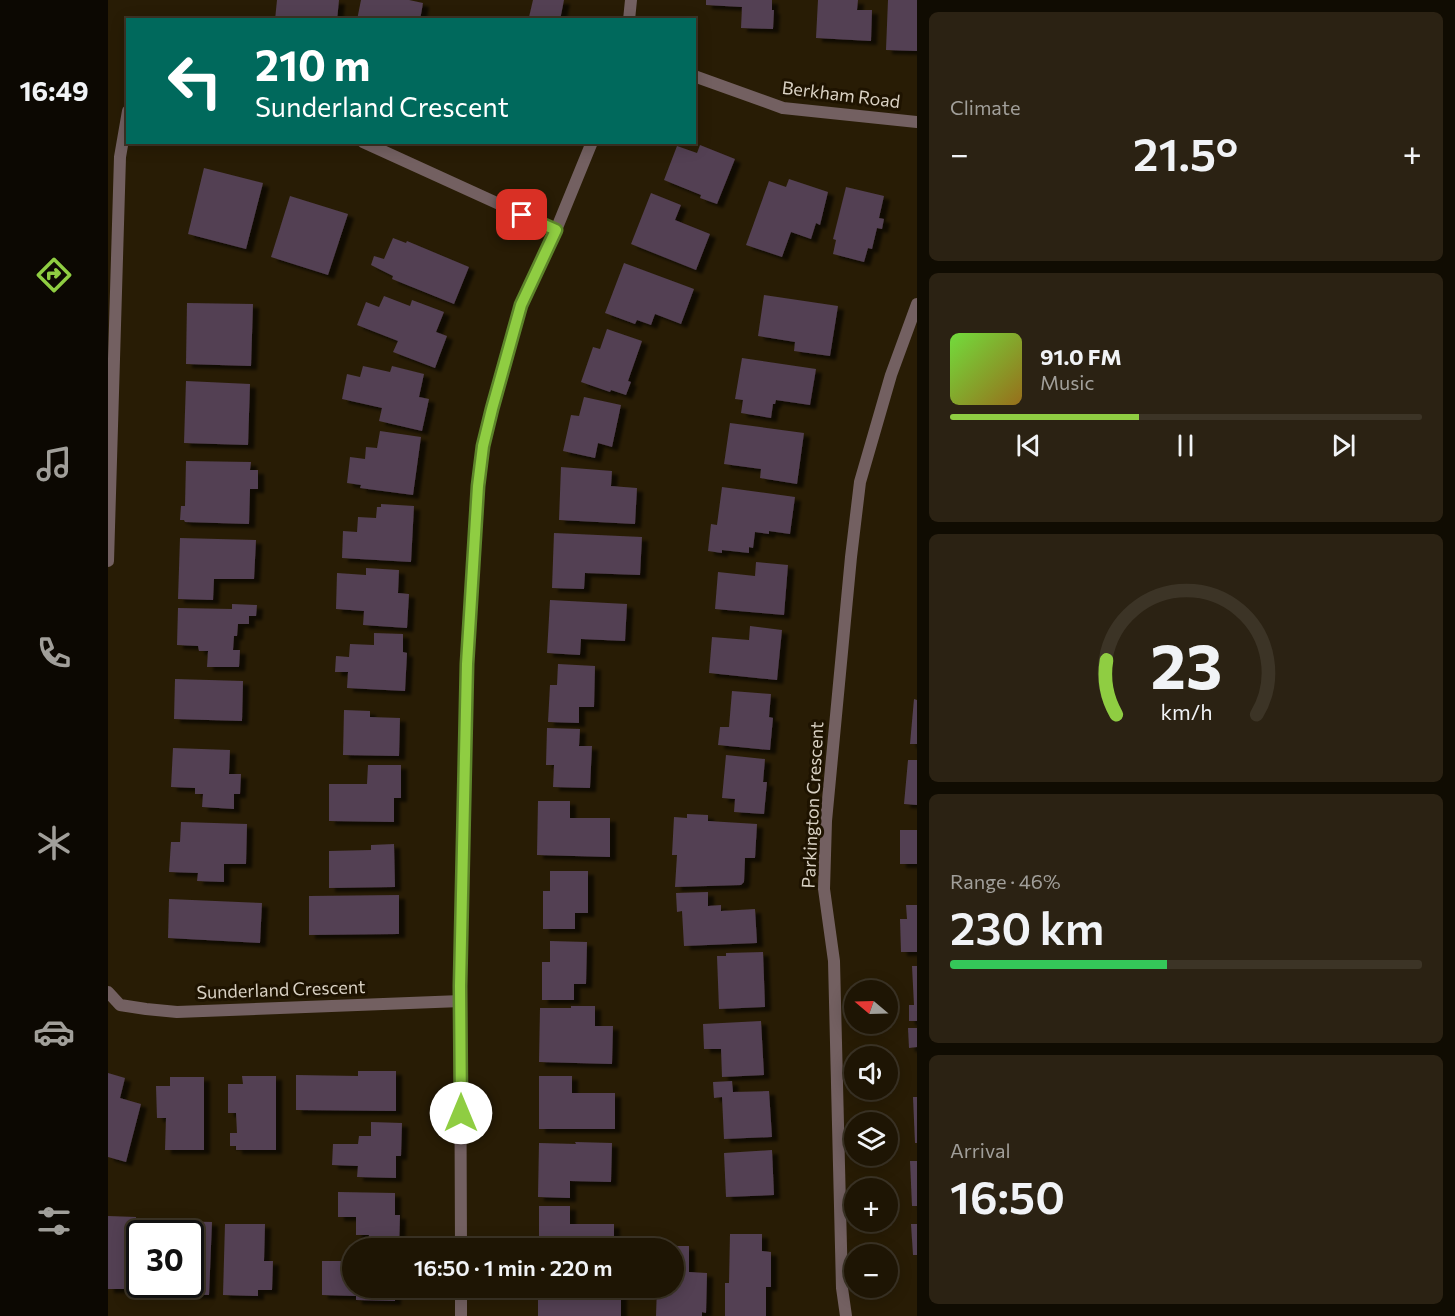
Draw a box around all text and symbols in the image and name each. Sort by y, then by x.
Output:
text: 210 m [255,38,370,90]
icon: left [156,42,234,120]
text: 16:49 [19,74,89,107]
street label: Berkham Road [781,76,902,112]
text: Sunderland Crescent [255,90,509,123]
text: Climate [950,95,1020,119]
text: 21.5° [1133,125,1238,180]
text: − [950,132,969,173]
text: + [1403,132,1422,173]
pin [496,189,547,240]
icon: arrive [505,198,538,231]
icon: directions [33,254,75,296]
text: 91.0 FM [1040,343,1122,370]
text: Music [1040,370,1094,394]
icon: previous [1012,429,1045,462]
icon: pause [1169,429,1202,462]
icon: next [1327,429,1360,462]
icon: music [33,443,75,485]
text: 23 [1150,626,1222,702]
icon: phone [33,632,75,674]
text: km/h [1160,698,1212,724]
street label: Parkington Crescent [797,721,827,889]
icon: climate [33,822,75,864]
text: Range · 46% [950,869,1061,893]
text: 230 km [950,899,1104,954]
street label: Sunderland Crescent [196,975,366,1003]
north arrow [844,980,898,1034]
map controls [844,980,898,1298]
icon: car [33,1011,75,1053]
button: sound [844,1046,898,1100]
position arrow [429,1081,493,1145]
button: layers [844,1112,898,1166]
text: Arrival [950,1138,1011,1162]
text: 16:50 [950,1168,1065,1223]
button: + [844,1178,898,1232]
icon: filters [33,1200,75,1242]
speed limit sign: 30 [126,1220,204,1298]
button: − [844,1244,898,1298]
text: 16:50 · 1 min · 220 m [414,1254,612,1281]

